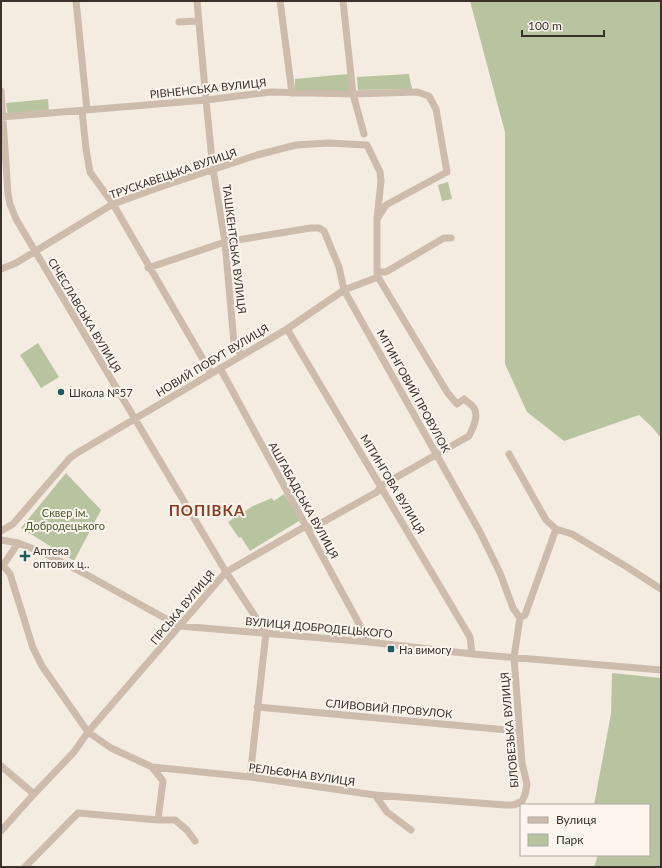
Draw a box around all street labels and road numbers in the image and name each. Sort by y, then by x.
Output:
street label: РІВНЕНСЬКА ВУЛИЦЯ [149,75,267,101]
street label: ТРУСКАВЕЦЬКА ВУЛИЦЯ [108,145,238,201]
street label: ТАШКЕНТСЬКА ВУЛИЦЯ [221,183,249,315]
street label: СІЧЕСЛАВСЬКА ВУЛИЦЯ [46,256,124,374]
street label: НОВИЙ ПОБУТ ВУЛИЦЯ [153,321,271,399]
street label: МІТИНГОВИЙ ПРОВУЛОК [375,327,454,455]
street label: МІТИНГОВА ВУЛИЦЯ [358,432,428,536]
street label: АШГАБАДСЬКА ВУЛИЦЯ [266,439,342,561]
street label: ГІРСЬКА ВУЛИЦЯ [147,567,217,647]
street label: ВУЛИЦЯ ДОБРОДЕЦЬКОГО [245,614,393,640]
street label: БІЛОВЕЗЬКА ВУЛИЦЯ [497,672,521,788]
street label: СЛИВОВИЙ ПРОВУЛОК [325,696,454,720]
street label: РЕЛЬЄФНА ВУЛИЦЯ [248,760,356,788]

